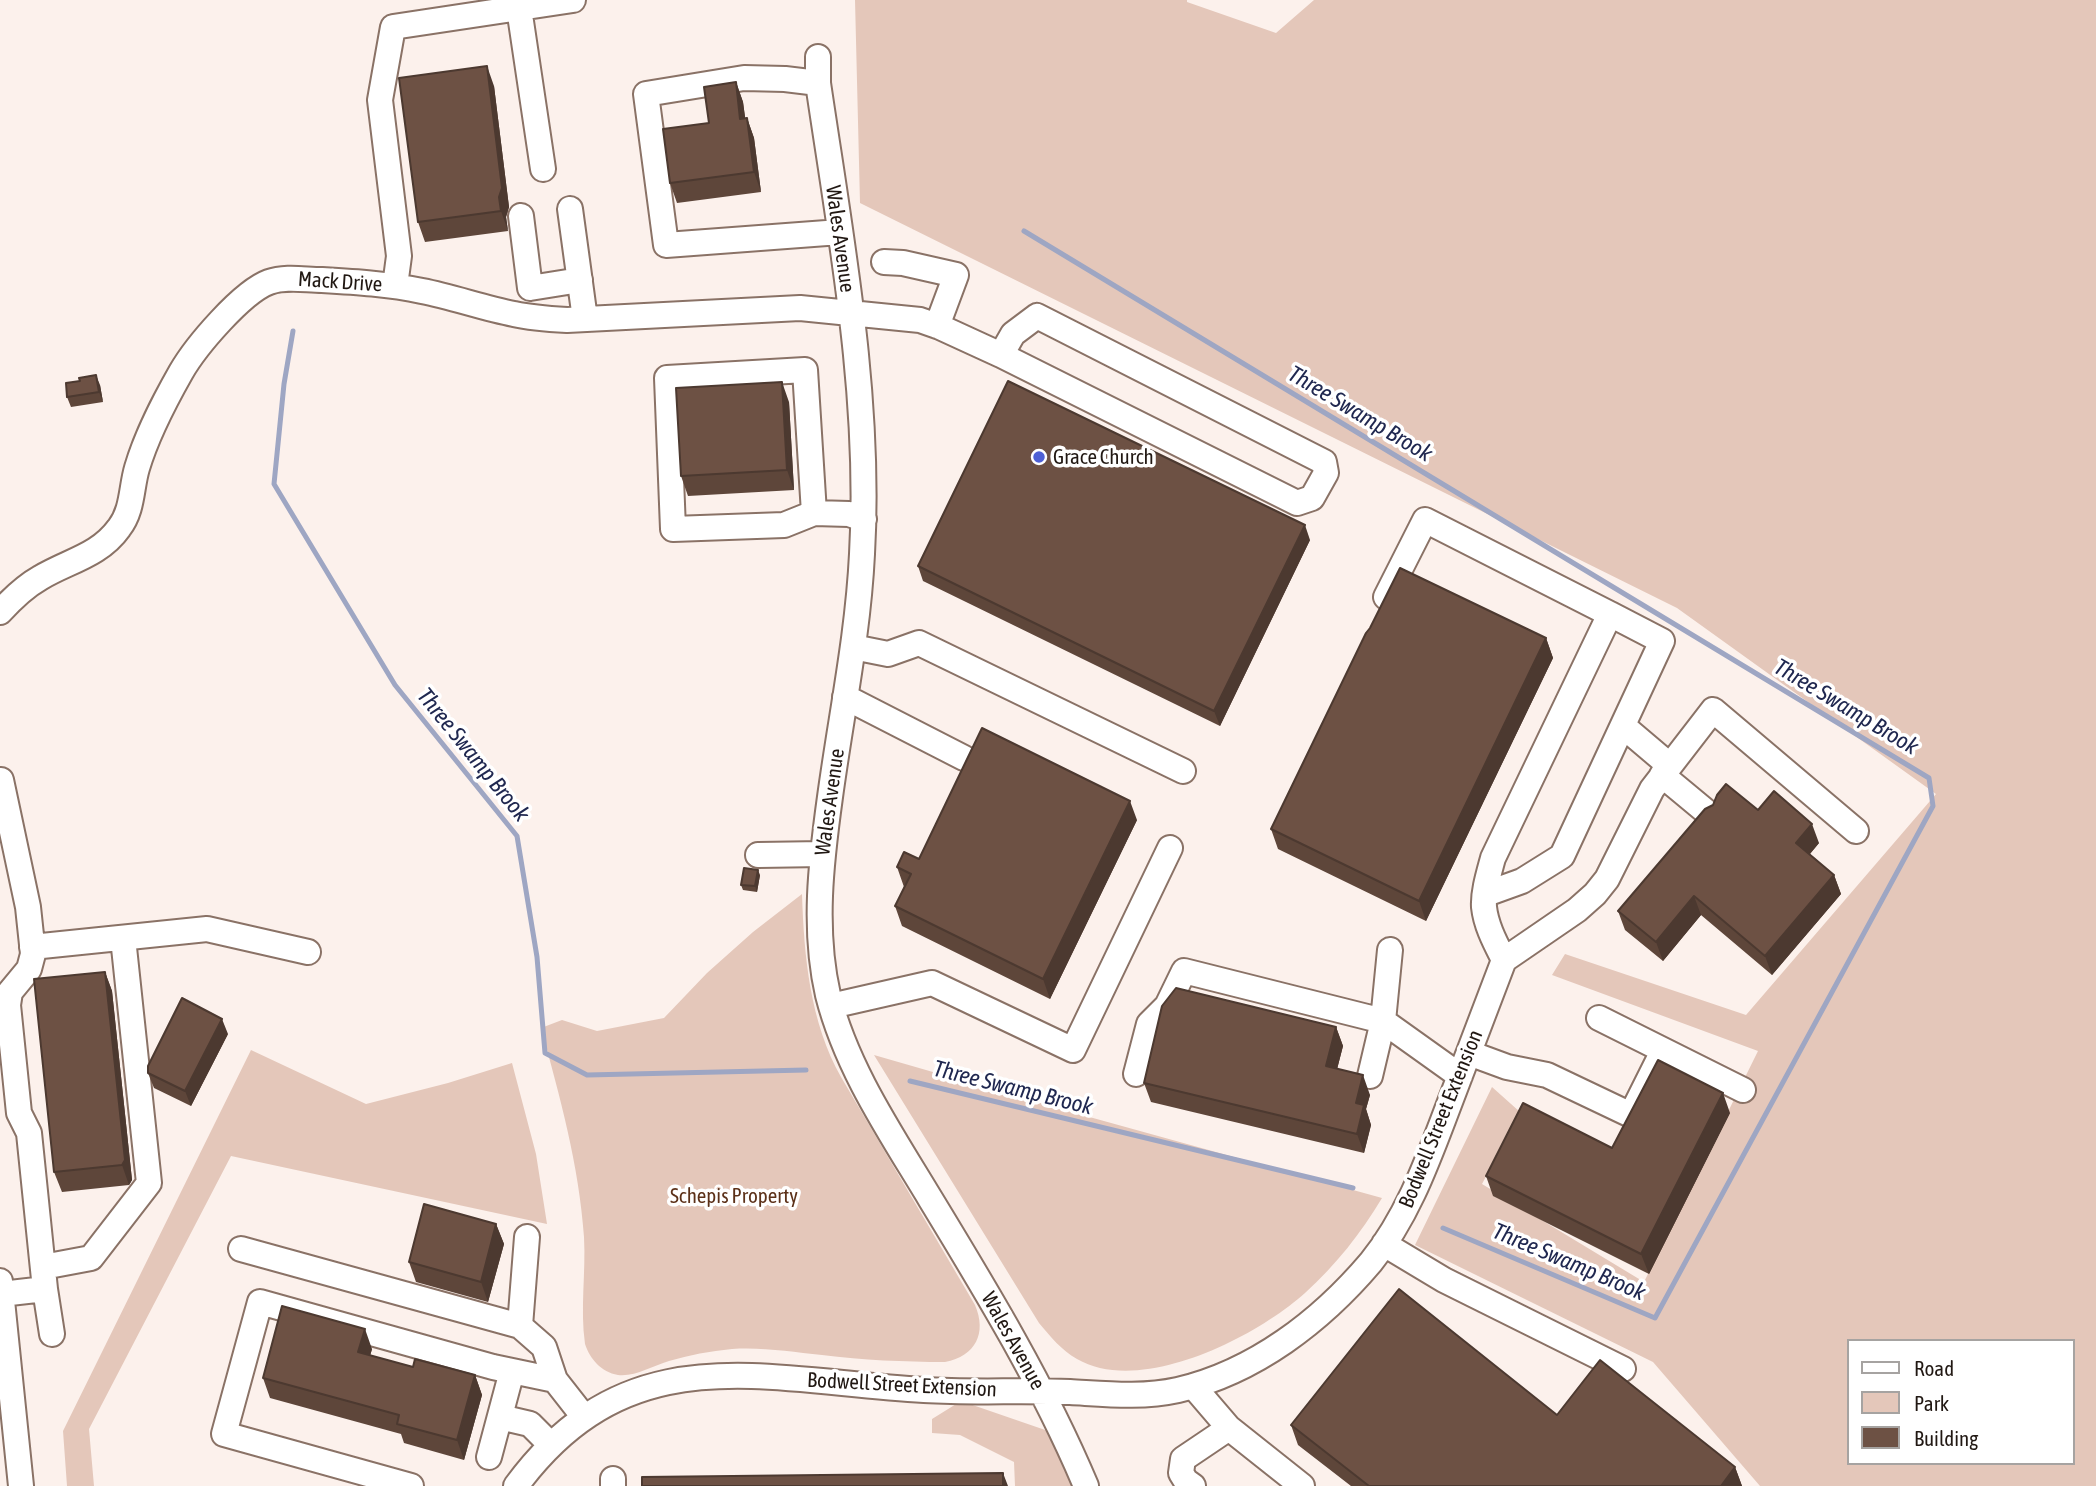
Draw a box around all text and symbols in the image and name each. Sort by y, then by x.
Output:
street label: Wales Avenue [820,184,860,294]
street label: Mack Drive [297,266,383,298]
water label: Three Swamp Brook [1283,360,1437,468]
place label: Grace Church [1053,444,1154,470]
marker: Grace Church [1031,449,1047,465]
water label: Three Swamp Brook [1769,653,1923,761]
water label: Three Swamp Brook [411,683,535,827]
street label: Wales Avenue [810,747,850,857]
street label: Bodwell Street Extension [1394,1026,1488,1212]
water label: Three Swamp Brook [930,1055,1096,1121]
park label: Schepis Property [670,1183,798,1209]
water label: Three Swamp Brook [1488,1217,1650,1307]
street label: Wales Avenue [976,1288,1050,1394]
legend [1848,1339,2075,1465]
text: Road [1914,1356,1954,1380]
street label: Bodwell Street Extension [807,1367,997,1403]
text: Park [1914,1391,1949,1415]
text: Building [1914,1426,1978,1450]

